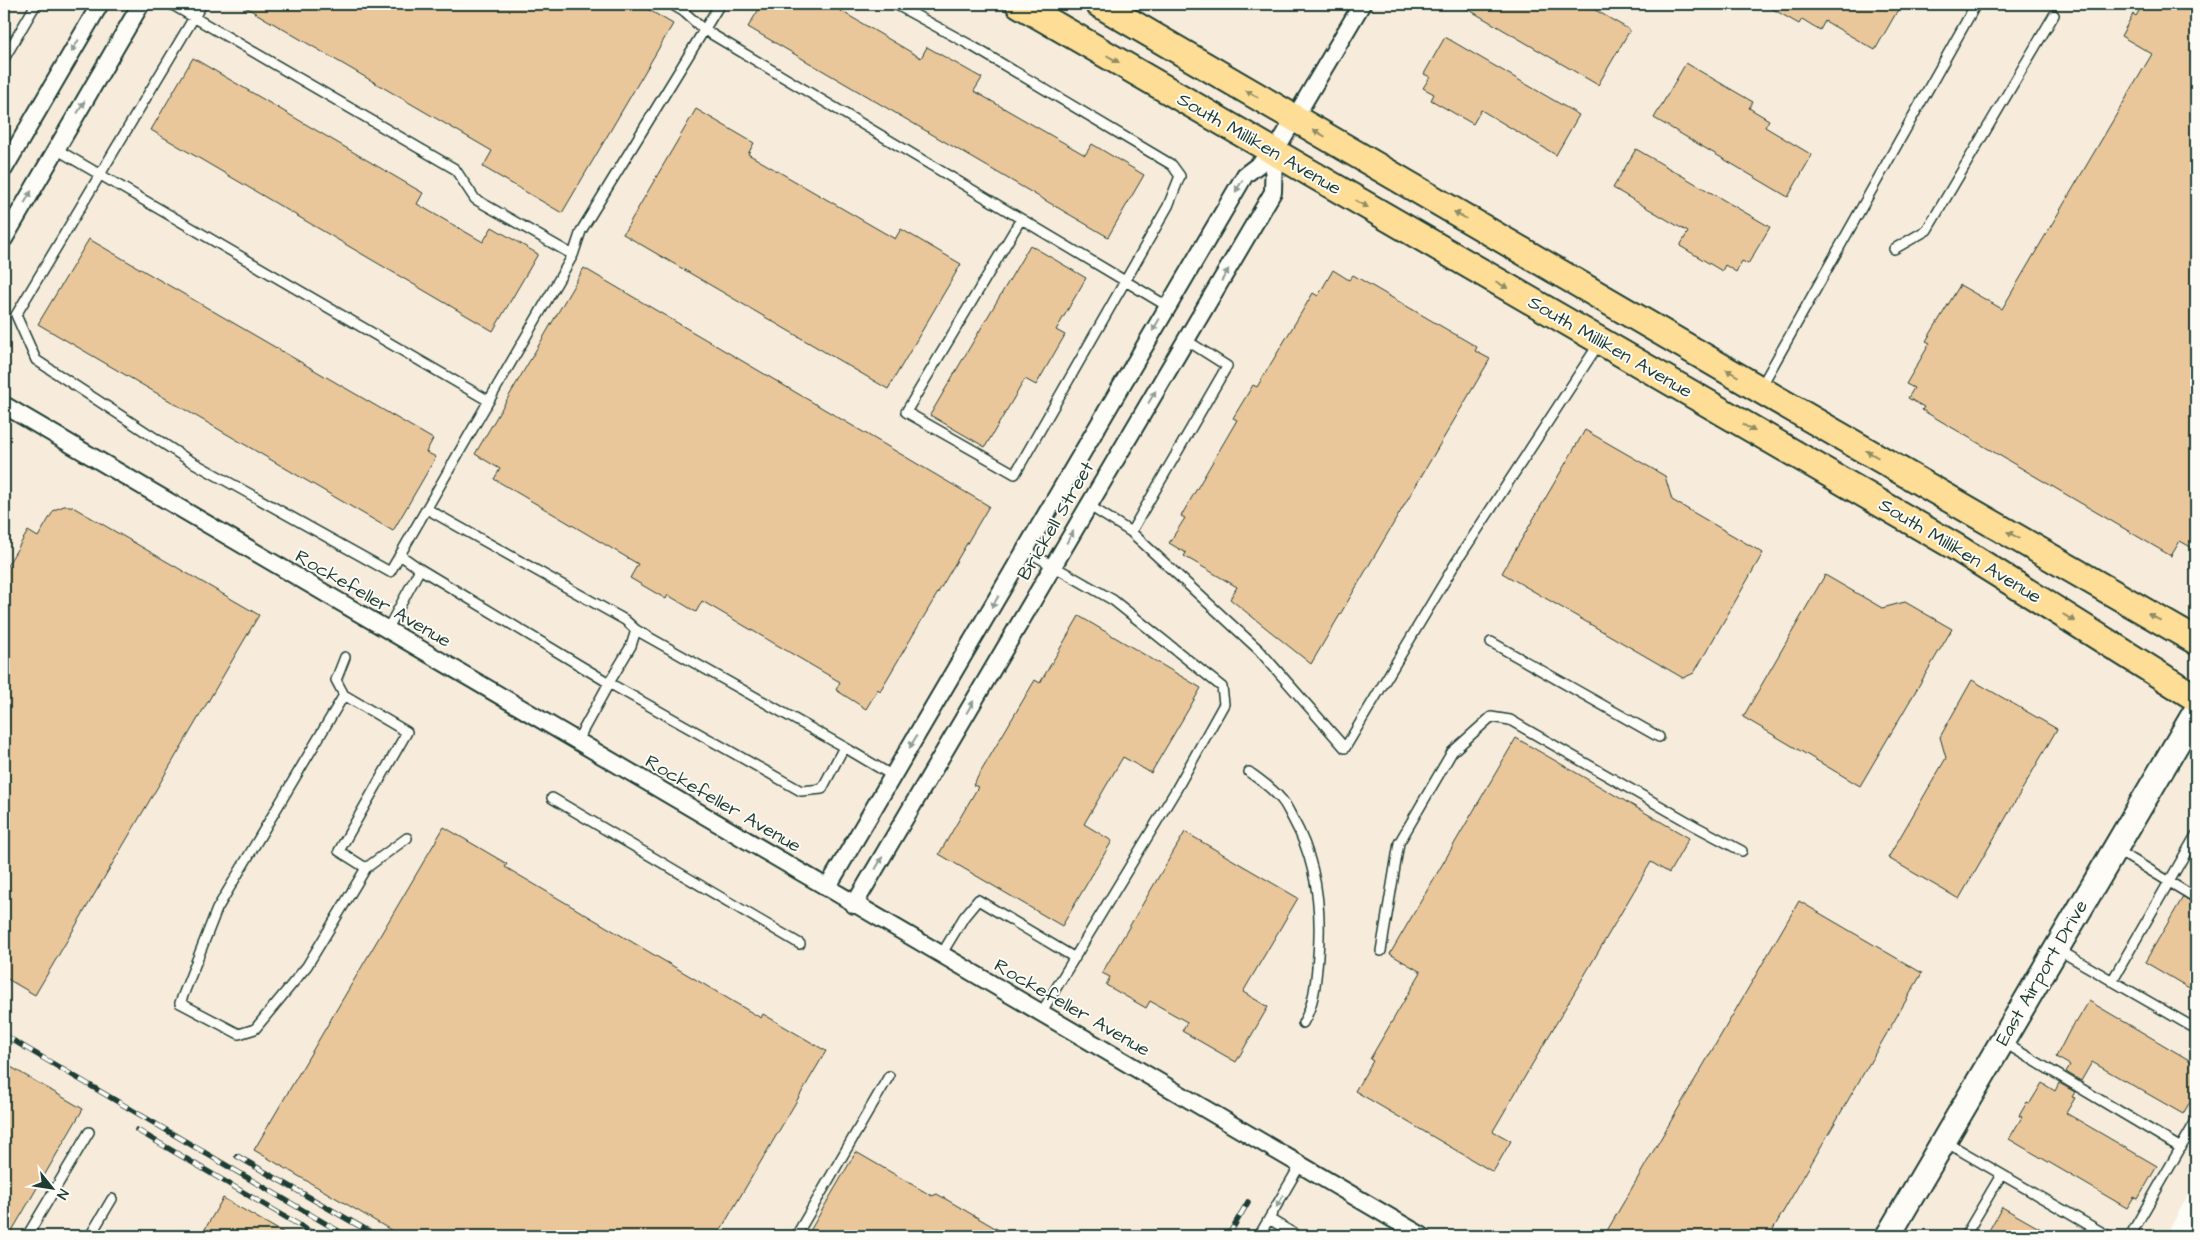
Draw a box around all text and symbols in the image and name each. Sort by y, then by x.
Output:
one-way arrow [71,39,80,53]
one-way arrow [1106,55,1121,63]
street label: South Milliken Avenue [1172,86,1346,202]
one-way arrow [1246,89,1259,98]
one-way arrow [76,100,85,113]
one-way arrow [1313,129,1326,138]
one-way arrow [1234,179,1243,192]
one-way arrow [24,190,33,203]
one-way arrow [1355,199,1368,208]
one-way arrow [1452,211,1467,219]
one-way arrow [1220,268,1229,281]
one-way arrow [1495,281,1510,289]
street label: South Milliken Avenue [1523,289,1697,405]
one-way arrow [1151,319,1160,332]
one-way arrow [1725,369,1738,378]
one-way arrow [1148,390,1157,403]
one-way arrow [1743,423,1756,432]
one-way arrow [1866,450,1879,459]
street label: Brickell Street [1011,456,1101,585]
street label: South Milliken Avenue [1874,492,2046,610]
one-way arrow [1065,530,1074,543]
one-way arrow [2007,531,2020,540]
street label: Rockefeller Avenue [290,543,456,655]
one-way arrow [990,596,999,609]
one-way arrow [2147,612,2161,621]
one-way arrow [2063,613,2076,622]
one-way arrow [966,700,974,715]
one-way arrow [908,736,917,749]
street label: Rockefeller Avenue [640,748,806,860]
one-way arrow [875,855,883,870]
street label: East Airport Drive [1989,895,2095,1051]
street label: Rockefeller Avenue [989,952,1155,1064]
north arrow [28,1162,78,1212]
text: N [51,1185,73,1203]
one-way arrow [1275,1194,1284,1207]

